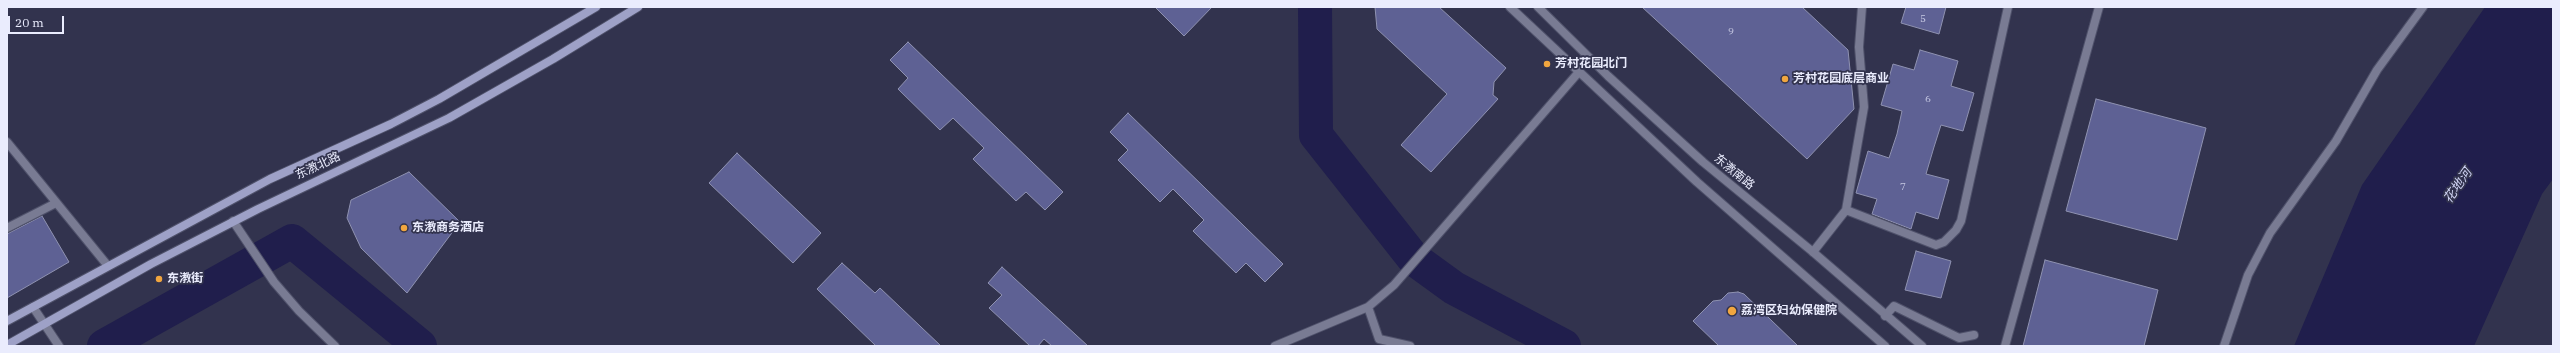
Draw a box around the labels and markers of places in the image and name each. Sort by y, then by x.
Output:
place label: 芳村花园北门 [1555,57,1627,71]
marker: 芳村花园北门 [1542,59,1552,69]
place label: 芳村花园底层商业 [1793,72,1889,86]
marker: 芳村花园底层商业 [1780,74,1790,84]
place label: 东漖商务酒店 [412,221,484,235]
marker: 东漖商务酒店 [399,223,409,233]
place label: 东漖街 [167,272,203,286]
marker: 东漖街 [154,274,164,284]
place label: 荔湾区妇幼保健院 [1741,304,1837,318]
marker: 荔湾区妇幼保健院 [1726,305,1738,317]

